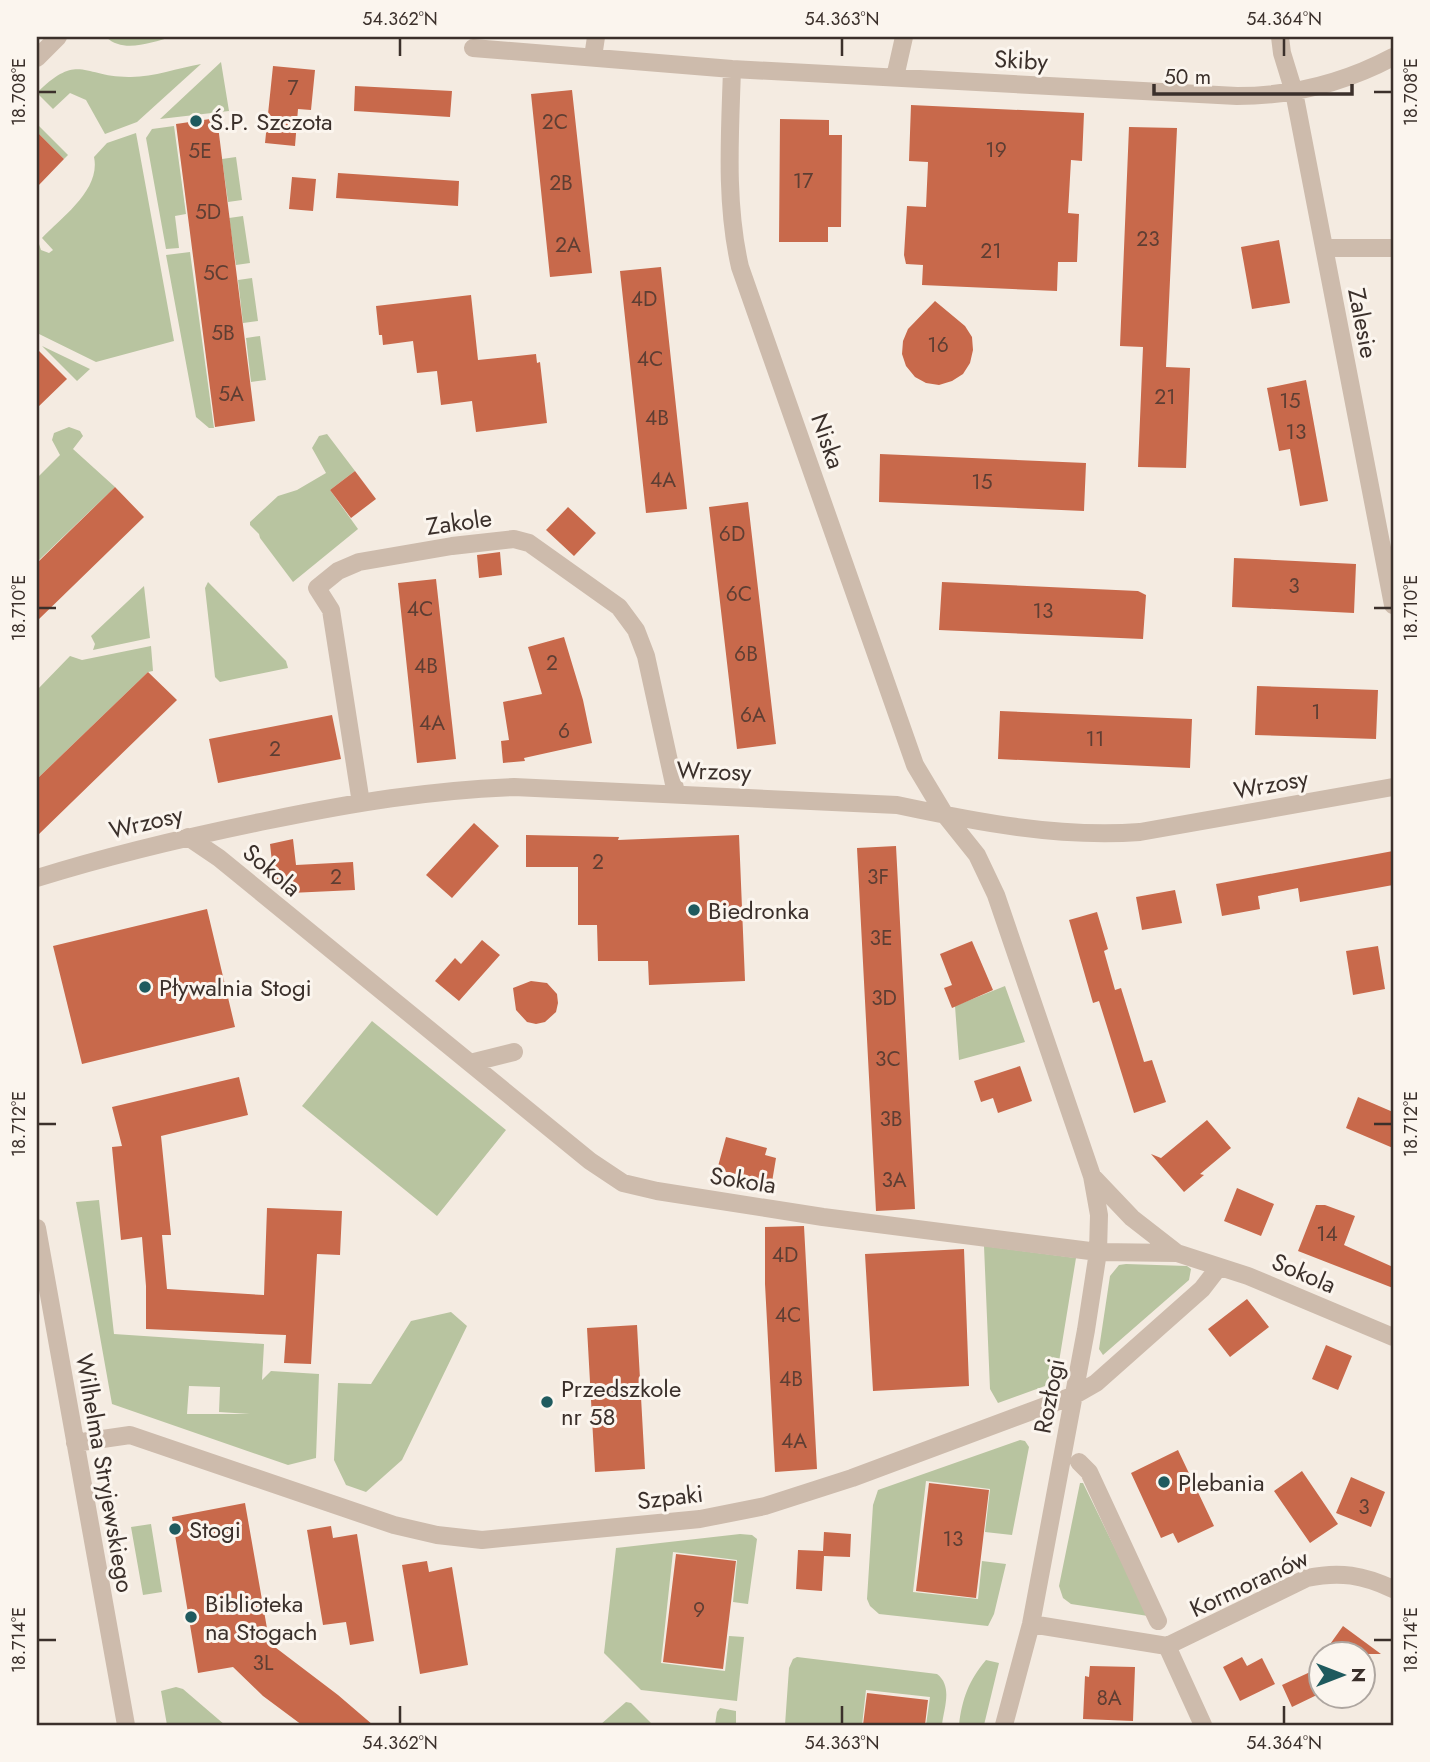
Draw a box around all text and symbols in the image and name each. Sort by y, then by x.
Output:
text: 54.362°N [362,6,438,32]
text: 54.363°N [804,6,880,32]
text: 54.364°N [1246,6,1322,32]
street label: Skiby [993,41,1049,79]
scale bar [1154,52,1351,96]
text: 18.708°E [6,58,32,126]
text: 18.708°E [1398,58,1424,126]
text: 50 m [1164,62,1211,92]
house number: 7 [287,73,299,103]
place label: Ś.P. Szczota [210,104,333,139]
house number: 2C [542,107,568,137]
marker: Ś.P. Szczota [188,113,204,129]
house number: 19 [985,135,1007,165]
house number: 5E [188,136,212,166]
house number: 17 [793,166,813,196]
house number: 2B [549,168,573,198]
house number: 5D [195,197,221,227]
house number: 23 [1136,224,1160,254]
house number: 2A [555,230,581,260]
house number: 21 [980,236,1002,266]
house number: 5C [203,258,229,288]
house number: 4D [631,284,657,314]
street label: Zalesie [1339,285,1387,361]
house number: 5B [211,318,235,348]
house number: 16 [927,330,949,360]
house number: 4C [637,344,663,374]
house number: 5A [218,379,244,409]
house number: 21 [1154,382,1176,412]
house number: 15 [1279,386,1301,416]
house number: 4B [645,403,669,433]
street label: Niska [802,409,854,473]
house number: 13 [1286,417,1306,447]
house number: 4A [650,465,676,495]
house number: 15 [971,467,993,497]
street label: Zakole [424,500,494,544]
house number: 6D [719,519,745,549]
house number: 3 [1288,571,1300,601]
text: 18.710°E [6,575,32,641]
text: 18.710°E [1398,575,1424,641]
house number: 6C [726,579,752,609]
house number: 4C [407,594,433,624]
house number: 13 [1033,596,1053,626]
house number: 6B [734,639,758,669]
house number: 2 [546,648,558,678]
house number: 4B [414,651,438,681]
house number: 1 [1311,697,1321,727]
house number: 6A [740,700,766,730]
house number: 4A [419,708,445,738]
house number: 6 [558,716,570,746]
house number: 11 [1086,724,1104,754]
house number: 2 [269,734,281,764]
street label: Wrzosy [676,752,752,790]
street label: Wrzosy [1231,760,1311,808]
street label: Wrzosy [106,796,187,847]
street label: Sokola [235,835,309,905]
house number: 2 [592,847,604,877]
house number: 2 [330,862,342,892]
house number: 3F [867,862,889,892]
place label: Biedronka [708,893,809,928]
marker: Biedronka [686,902,702,918]
house number: 3E [869,923,893,953]
place label: Pływalnia Stogi [159,970,312,1005]
marker: Pływalnia Stogi [137,979,153,995]
house number: 3D [871,983,897,1013]
house number: 3C [875,1044,901,1074]
text: 18.712°E [6,1091,32,1157]
text: 18.712°E [1398,1091,1424,1157]
house number: 3B [879,1104,903,1134]
street label: Sokola [707,1158,779,1202]
house number: 3A [881,1165,907,1195]
house number: 14 [1316,1219,1338,1249]
house number: 4D [772,1240,798,1270]
street label: Sokola [1266,1244,1342,1302]
house number: 4C [775,1300,801,1330]
street label: Wilhelma Stryjewskiego [67,1351,143,1595]
street label: Rozłogi [1025,1355,1073,1437]
house number: 4B [779,1364,803,1394]
place label: Przedszkole nr 58 [561,1371,681,1434]
marker: Przedszkole nr 58 [539,1394,555,1410]
house number: 4A [781,1426,807,1456]
place label: Plebania [1178,1465,1265,1500]
marker: Plebania [1156,1474,1172,1490]
street label: Szpaki [635,1476,705,1518]
house number: 3 [1358,1492,1370,1522]
place label: Stogi [189,1512,241,1547]
marker: Stogi [167,1521,183,1537]
house number: 13 [943,1524,963,1554]
street label: Kormoranów [1184,1540,1315,1626]
place label: Biblioteka na Stogach [205,1586,318,1649]
house number: 9 [693,1595,705,1625]
text: 18.714°E [6,1607,32,1673]
text: 18.714°E [1398,1607,1424,1673]
marker: Biblioteka na Stogach [183,1609,199,1625]
north arrow [1308,1640,1378,1710]
house number: 3L [253,1648,274,1678]
text: N [1345,1667,1372,1683]
house number: 8A [1096,1683,1122,1713]
text: 54.362°N [362,1730,438,1756]
text: 54.363°N [804,1730,880,1756]
text: 54.364°N [1246,1730,1322,1756]

